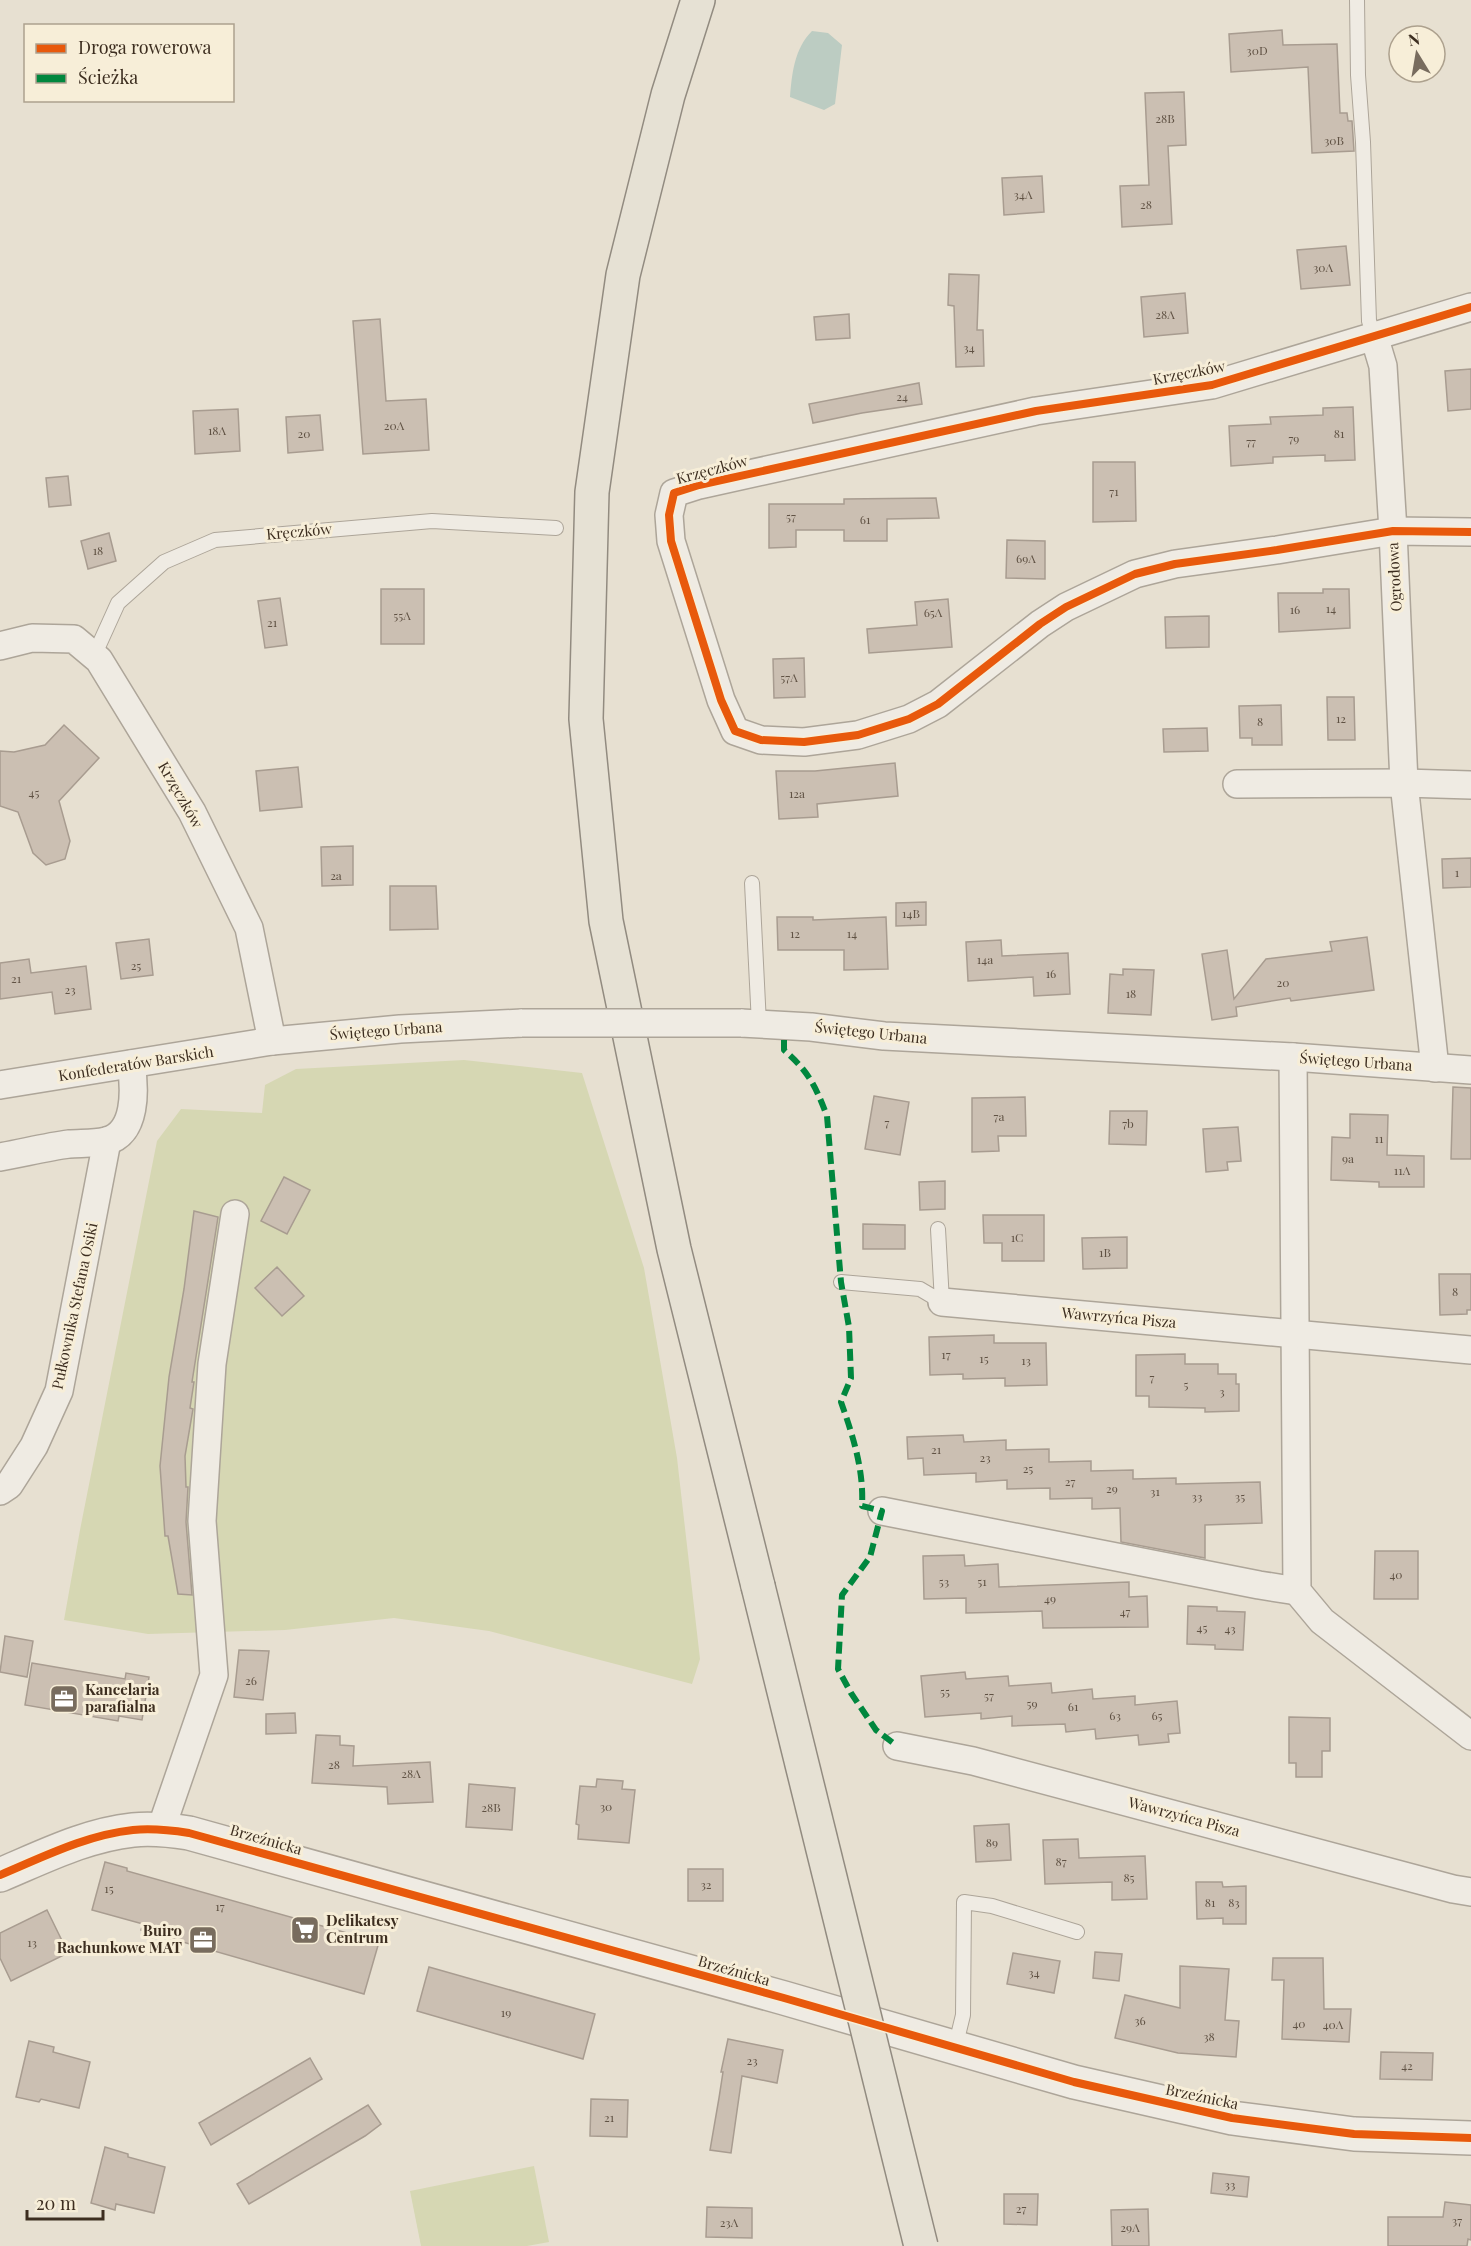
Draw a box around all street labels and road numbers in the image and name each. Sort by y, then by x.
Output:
street label: Krzęczków [1151,355,1227,389]
street label: Krzęczków [674,450,750,488]
street label: Kręczków [265,518,333,544]
street label: Ogrodowa [1382,541,1406,612]
street label: Krzęczków [154,758,208,832]
street label: Świętego Urbana [329,1016,444,1044]
street label: Świętego Urbana [814,1016,929,1048]
street label: Konfederatów Barskich [57,1041,215,1085]
street label: Świętego Urbana [1299,1047,1414,1075]
street label: Pułkownika Stefana Osiki [47,1220,102,1391]
street label: Wawrzyńca Pisza [1060,1302,1178,1332]
street label: Wawrzyńca Pisza [1125,1791,1243,1841]
street label: Brzeźnicka [228,1819,305,1859]
street label: Brzeźnicka [696,1950,773,1990]
street label: Brzeźnicka [1164,2079,1241,2114]

